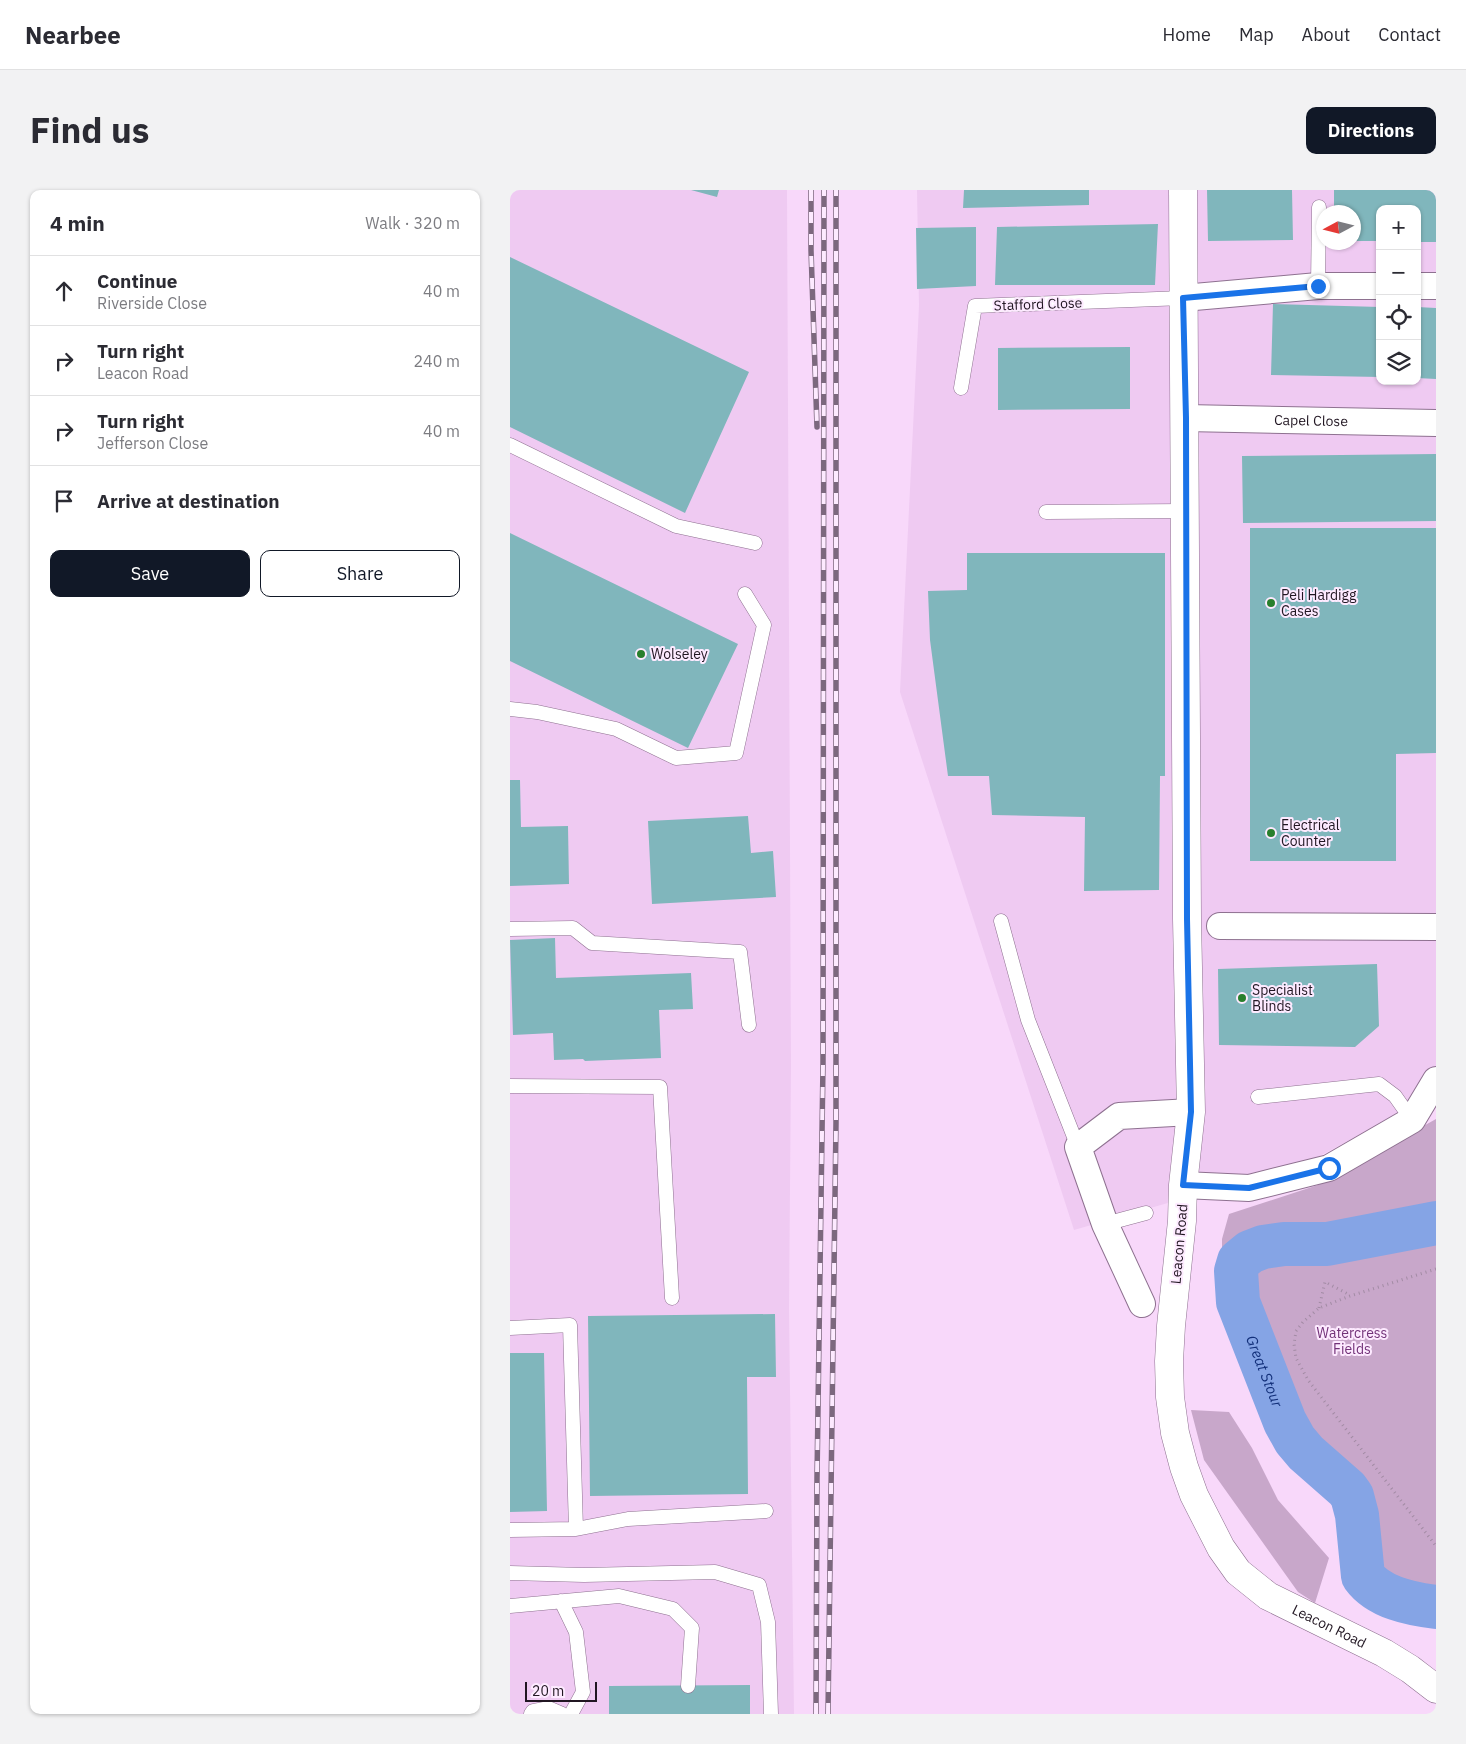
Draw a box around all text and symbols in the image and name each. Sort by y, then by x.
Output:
text: Nearbee [25,19,121,51]
text: Home [1163,23,1211,46]
text: Map [1239,23,1274,46]
text: About [1302,23,1350,46]
text: Contact [1378,23,1441,46]
text: Find us [30,107,149,153]
button: Directions [1306,107,1436,154]
north arrow [1316,205,1361,250]
map controls [1376,205,1421,385]
button: + [1376,205,1421,250]
text: 4 min [50,209,105,237]
text: Walk · 320 m [365,213,460,233]
button: − [1376,250,1421,295]
text: Continue [97,269,177,293]
route end [1307,275,1330,298]
icon: ahead [50,277,78,305]
text: 40 m [423,281,460,301]
text: Riverside Close [97,293,207,313]
street label: Stafford Close [993,293,1083,315]
button: locate [1376,295,1421,340]
text: Turn right [97,339,184,363]
button: layers [1376,340,1421,385]
icon: right [50,347,78,375]
text: 240 m [413,351,460,371]
text: Leacon Road [97,363,189,383]
text: Turn right [97,409,184,433]
street label: Capel Close [1274,411,1348,430]
icon: right [50,417,78,445]
text: 40 m [423,421,460,441]
text: Jefferson Close [97,433,208,453]
icon: arrive [50,487,78,515]
text: Arrive at destination [97,489,280,513]
button: Save [50,550,250,597]
button: Share [260,550,460,597]
place label: Peli Hardigg Cases [1281,586,1357,620]
marker: Peli Hardigg Cases [1265,597,1277,609]
place label: Wolseley [651,645,708,663]
marker: Wolseley [635,648,647,660]
place label: Electrical Counter [1281,816,1340,850]
marker: Electrical Counter [1265,827,1277,839]
place label: Specialist Blinds [1252,981,1313,1015]
marker: Specialist Blinds [1236,992,1248,1004]
route start [1318,1157,1341,1180]
street label: Leacon Road [1167,1203,1191,1285]
park label: Watercress Fields [1317,1324,1388,1358]
water label: Great Stour [1242,1332,1288,1410]
street label: Leacon Road [1289,1600,1369,1652]
scale bar [525,1679,598,1702]
text: 20 m [532,1682,564,1700]

